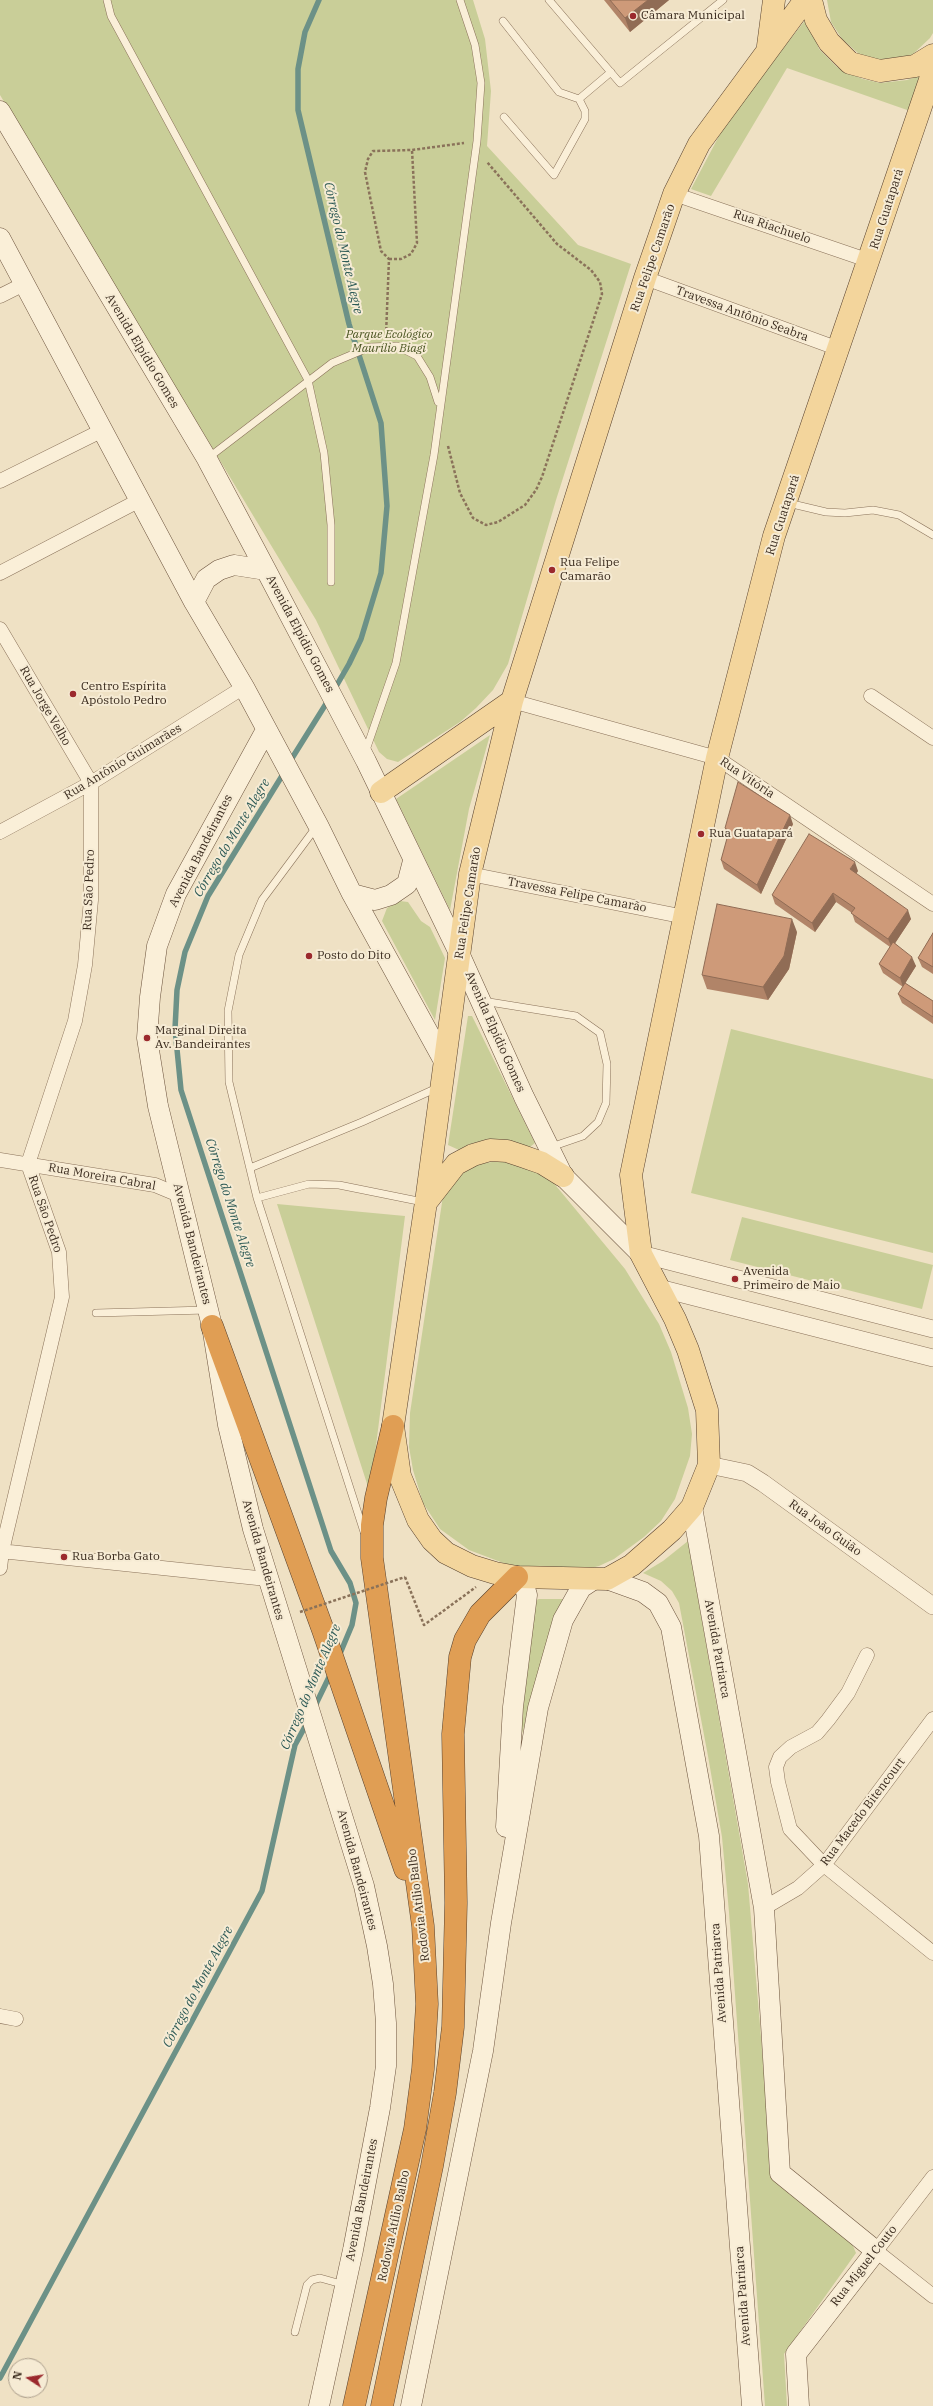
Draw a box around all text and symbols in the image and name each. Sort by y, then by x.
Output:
place label: Câmara Municipal [641,9,745,23]
marker: Câmara Municipal [628,11,638,21]
street label: Rua Guatapará [867,167,907,251]
water label: Córrego do Monte Alegre [320,181,366,315]
street label: Rua Felipe Camarão [628,202,678,314]
street label: Rua Riachuelo [731,207,813,247]
street label: Travessa Antônio Seabra [674,283,810,345]
street label: Avenida Elpídio Gomes [102,291,182,411]
park label: Parque Ecológico Maurílio Biagi [346,328,432,356]
street label: Rua Guatapará [763,473,803,557]
place label: Rua Felipe Camarão [560,556,620,584]
marker: Rua Felipe Camarão [547,565,557,575]
street label: Avenida Elpídio Gomes [263,573,337,695]
street label: Rua Jorge Velho [16,664,74,748]
place label: Centro Espírita Apóstolo Pedro [81,680,166,708]
marker: Centro Espírita Apóstolo Pedro [68,689,78,699]
street label: Rua Antônio Guimarães [62,721,184,803]
street label: Rua Vitória [717,754,777,802]
water label: Córrego do Monte Alegre [191,776,273,900]
street label: Avenida Bandeirantes [166,792,236,910]
place label: Rua Guatapará [709,827,793,841]
marker: Rua Guatapará [696,829,706,839]
street label: Rua Felipe Camarão [452,846,484,960]
street label: Rua São Pedro [80,849,98,931]
street label: Travessa Felipe Camarão [506,874,648,916]
place label: Posto do Dito [317,949,391,963]
marker: Posto do Dito [304,951,314,961]
street label: Avenida Elpídio Gomes [462,969,528,1095]
place label: Marginal Direita Av. Bandeirantes [155,1024,250,1052]
marker: Marginal Direita Av. Bandeirantes [142,1033,152,1043]
water label: Córrego do Monte Alegre [202,1136,258,1270]
street label: Rua Moreira Cabral [47,1160,157,1194]
street label: Rua São Pedro [25,1173,65,1255]
street label: Avenida Bandeirantes [170,1182,214,1306]
place label: Avenida Primeiro de Maio [743,1265,840,1293]
marker: Avenida Primeiro de Maio [730,1274,740,1284]
street label: Rua João Guião [786,1497,864,1559]
street label: Avenida Bandeirantes [239,1498,287,1622]
place label: Rua Borba Gato [72,1550,160,1564]
marker: Rua Borba Gato [59,1552,69,1562]
street label: Avenida Patriarca [701,1598,733,1700]
water label: Córrego do Monte Alegre [277,1622,345,1752]
street label: Rua Macedo Bitencourt [818,1755,908,1869]
street label: Avenida Bandeirantes [334,1808,380,1932]
street label: Rodovia Atílio Balbo [405,1848,433,1962]
street label: Avenida Patriarca [708,1922,730,2024]
water label: Córrego do Monte Alegre [159,1924,237,2050]
street label: Avenida Bandeirantes [343,2137,381,2263]
street label: Rodovia Atílio Balbo [375,2169,413,2283]
street label: Rua Miguel Couto [828,2223,900,2309]
street label: Avenida Patriarca [732,2245,754,2347]
north arrow [8,2358,48,2398]
text: N [9,2370,25,2381]

